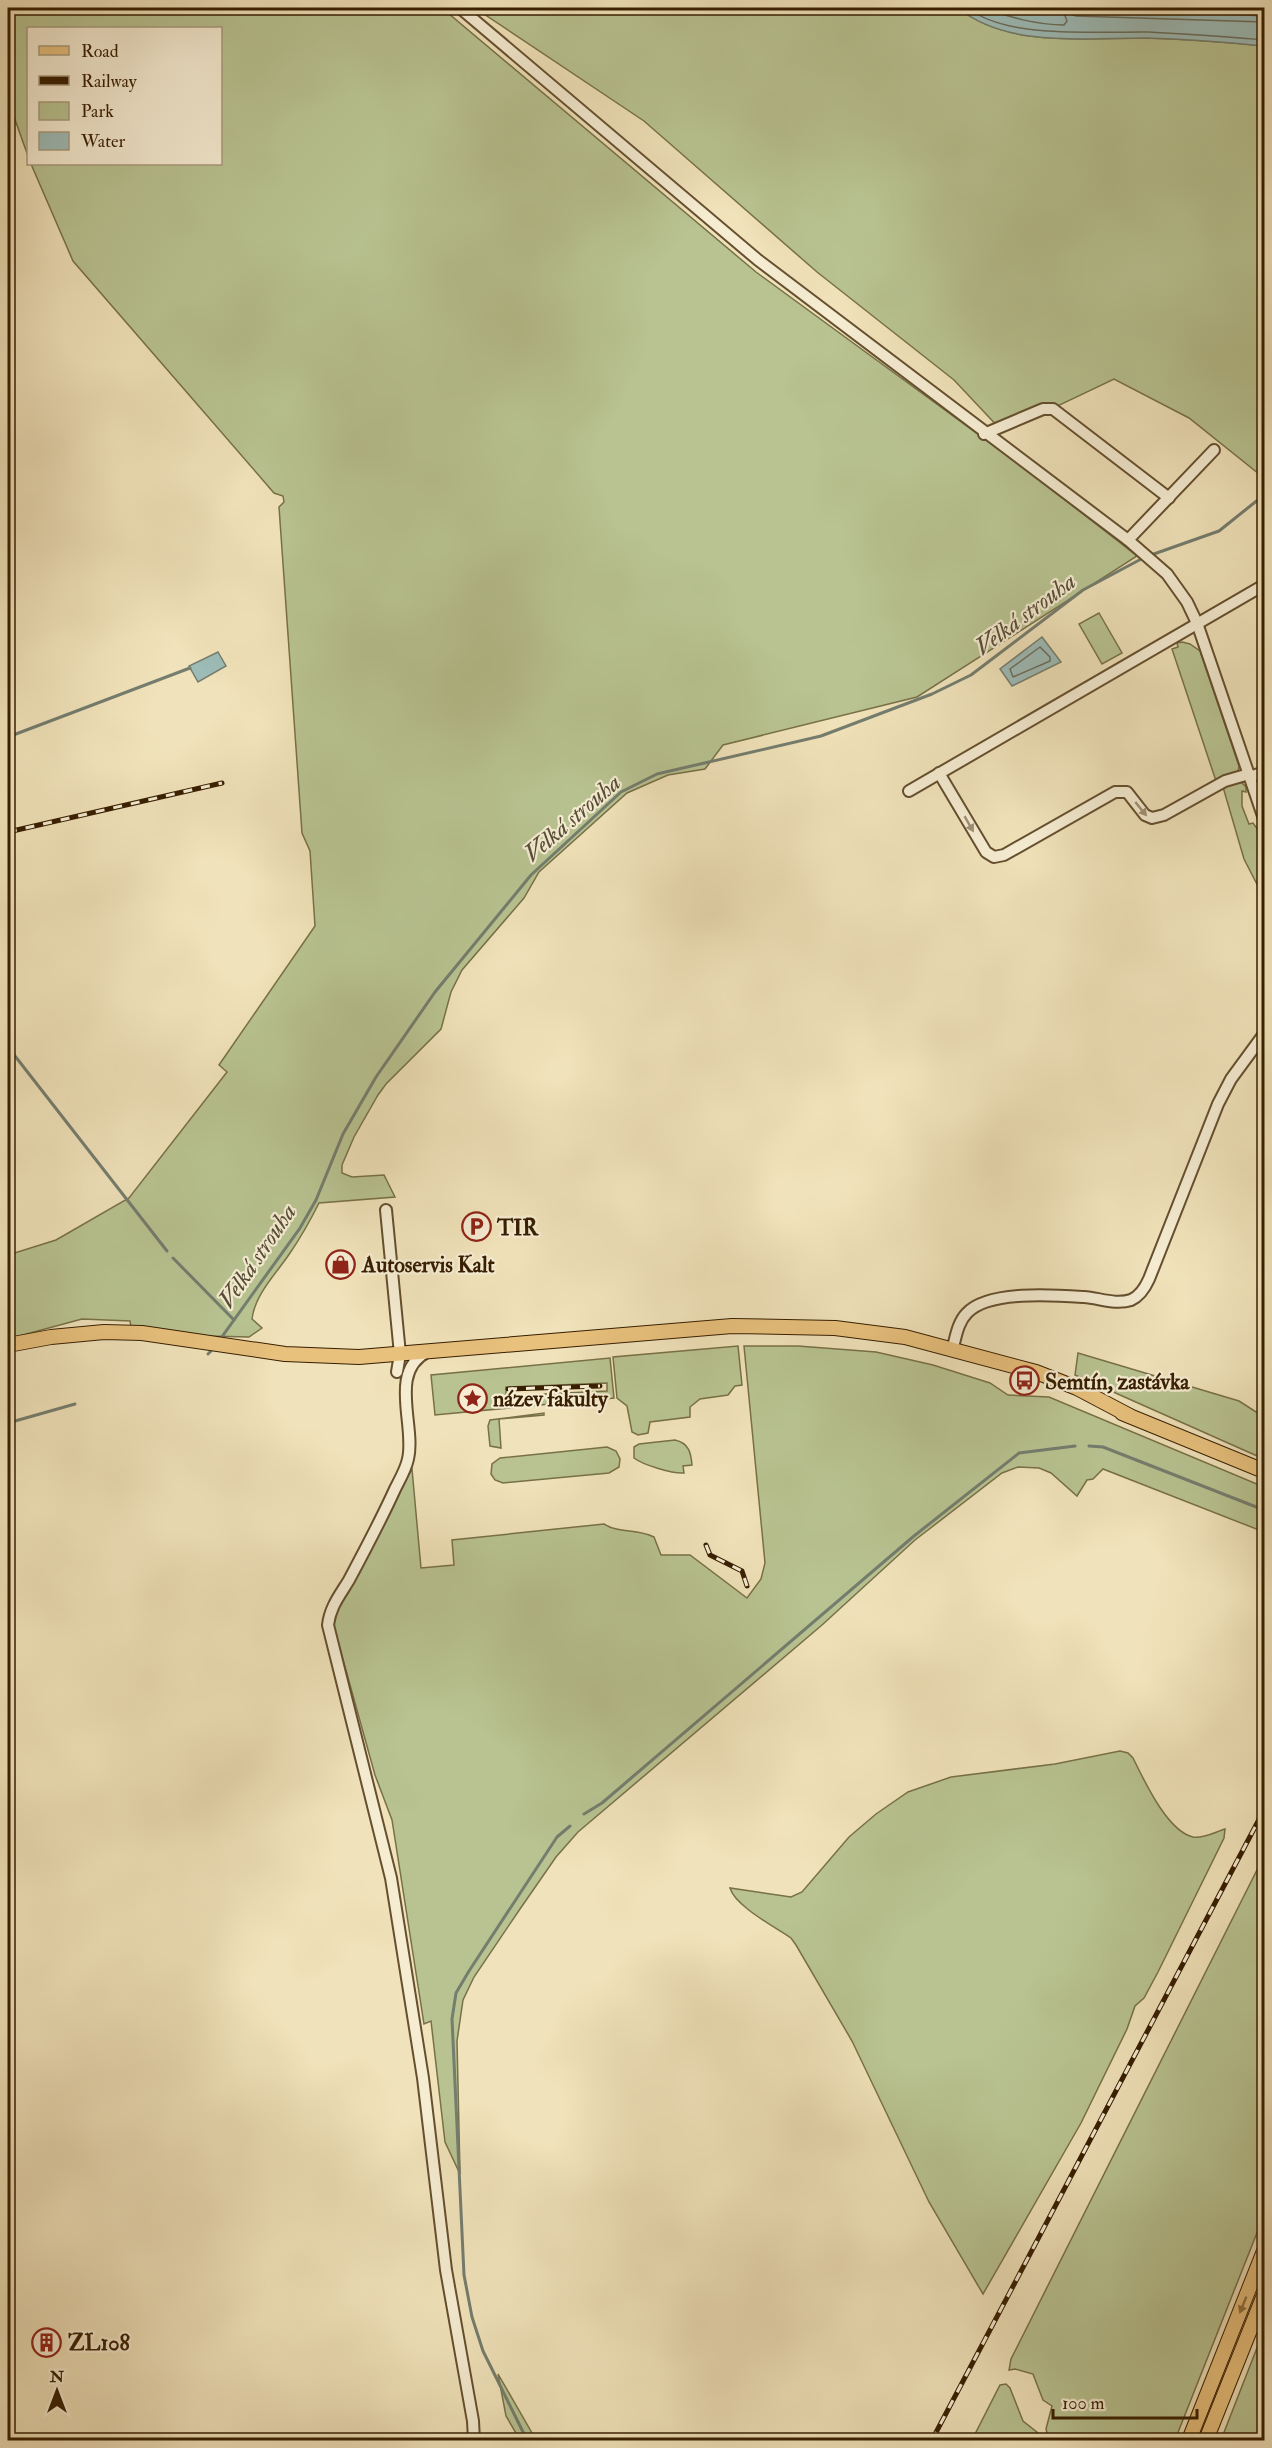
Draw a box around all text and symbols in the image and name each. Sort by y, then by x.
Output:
legend [27,27,222,165]
text: Road [81,40,119,63]
text: Railway [81,70,138,93]
text: Park [81,100,114,123]
text: Water [80,130,125,153]
water label: Velká strouha [968,566,1082,663]
water label: Velká strouha [517,768,627,869]
one-way arrow [1135,801,1148,817]
one-way arrow [963,815,973,832]
water label: Velká strouha [211,1198,304,1314]
parking icon: TIR [460,1211,492,1243]
place label: TIR [496,1214,539,1242]
shop icon: Autoservis Kalt [325,1248,357,1280]
place label: Autoservis Kalt [361,1251,495,1279]
bus stop icon: Semtín, zastávka [1008,1365,1040,1397]
place label: Semtín, zastávka [1045,1368,1190,1396]
place icon: název fakulty [456,1382,488,1414]
place label: název fakulty [493,1385,609,1414]
one-way arrow [1238,2296,1247,2314]
building icon: ZL108 [31,2326,63,2358]
place label: ZL108 [68,2329,130,2357]
north arrow [27,2361,87,2421]
text: N [49,2367,65,2387]
scale bar [1053,2382,1197,2420]
text: 100 m [1062,2392,1105,2415]

